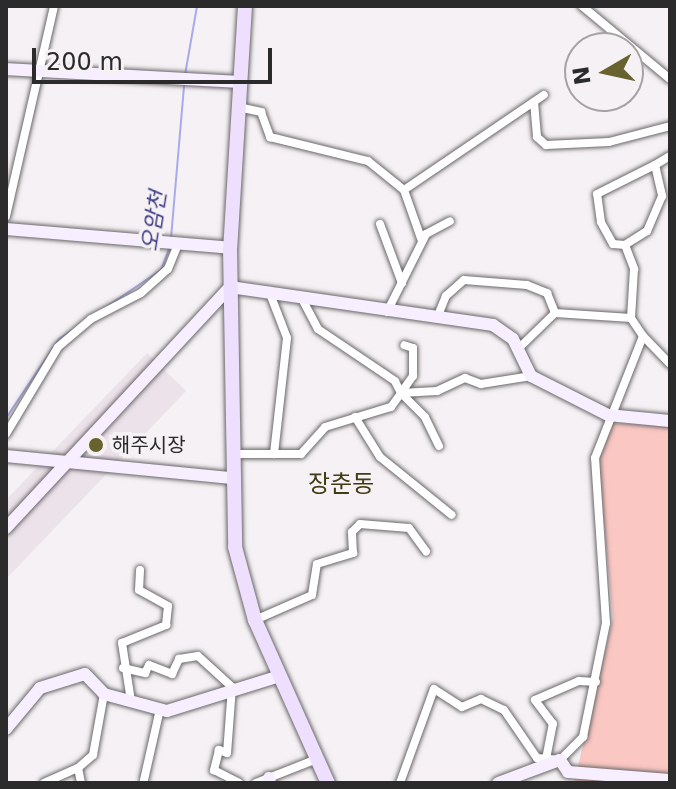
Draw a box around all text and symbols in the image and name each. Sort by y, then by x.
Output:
scale bar [36,32,276,82]
north arrow [564,32,644,112]
text: 200 m [46,48,123,76]
text: N [568,64,596,87]
water label: 오암천 [136,189,172,253]
place label: 해주시장 [112,433,186,457]
marker: 해주시장 [87,436,105,454]
district label: 장춘동 [308,471,374,499]

